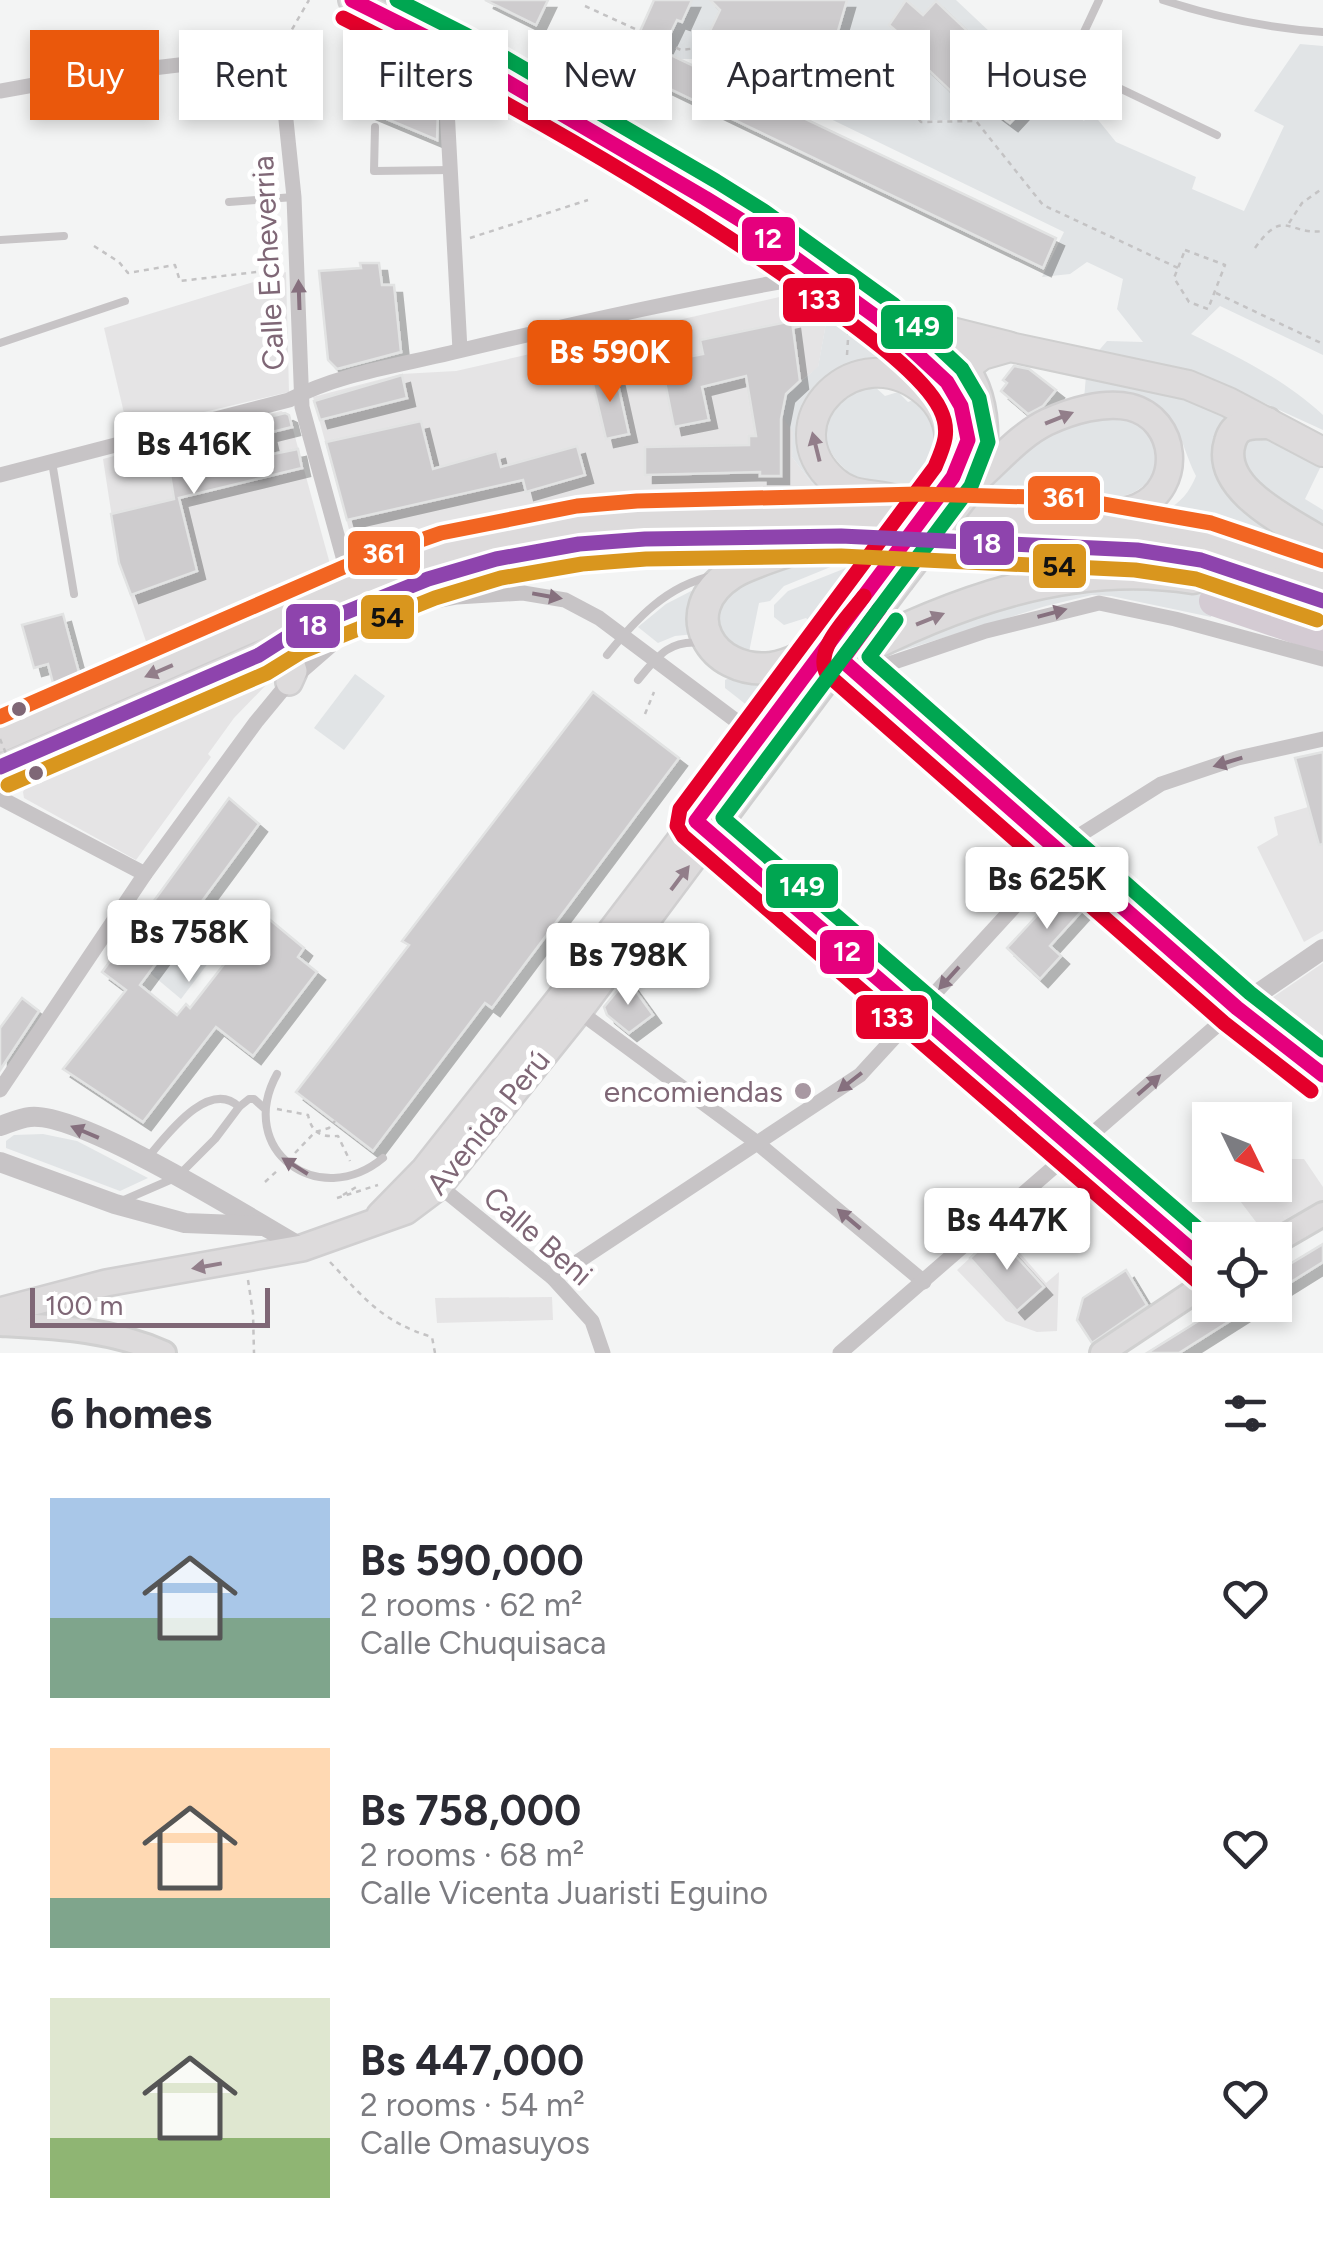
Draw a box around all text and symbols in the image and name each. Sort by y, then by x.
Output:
chip: Buy [30,30,159,120]
chip: Rent [179,30,323,120]
chip: Filters [343,30,508,120]
chip: New [528,30,672,120]
chip: Apartment [692,30,930,120]
chip: House [950,30,1122,120]
street label: Calle Echeverria [244,155,292,371]
line badge: 12 [740,215,797,263]
text: 12 [754,221,782,255]
line badge: 133 [781,276,857,324]
one-way arrow [291,279,307,311]
text: 133 [798,282,840,316]
line badge: 149 [879,303,955,351]
text: 149 [894,309,940,343]
pin: Bs 590K [518,320,702,405]
text: Bs 590K [549,333,671,371]
one-way arrow [1044,410,1073,426]
pin: Bs 416K [102,412,286,497]
text: Bs 416K [136,425,252,463]
one-way arrow [808,432,823,463]
line badge: 361 [1026,474,1102,522]
text: 361 [1042,480,1086,514]
line badge: 18 [958,519,1016,567]
text: 18 [973,526,1001,560]
line badge: 361 [346,529,422,577]
text: 361 [362,536,406,570]
line badge: 54 [1031,542,1088,590]
text: 54 [1042,549,1076,583]
one-way arrow [532,589,563,605]
line badge: 54 [359,593,416,641]
text: 54 [370,600,404,634]
line badge: 18 [284,602,342,650]
one-way arrow [1036,605,1067,621]
text: 18 [299,608,327,642]
one-way arrow [915,610,945,626]
one-way arrow [144,663,173,679]
unlabelled marker [9,699,29,719]
one-way arrow [1213,755,1243,770]
unlabelled marker [26,763,46,783]
pin: Bs 625K [955,847,1139,932]
text: Bs 625K [987,860,1107,898]
line badge: 149 [764,862,840,910]
one-way arrow [669,865,690,891]
text: 149 [779,869,825,903]
pin: Bs 758K [97,900,281,985]
text: Bs 758K [129,913,249,951]
pin: Bs 798K [536,923,720,1008]
line badge: 12 [818,928,876,976]
text: 12 [833,934,861,968]
text: Bs 798K [568,936,688,974]
one-way arrow [938,965,961,989]
line badge: 133 [854,993,930,1041]
text: 133 [871,1000,913,1034]
street label: Avenida Perú [418,1042,558,1202]
one-way arrow [837,1071,863,1092]
place label: encomiendas [604,1073,783,1110]
one-way arrow [1136,1075,1161,1097]
marker: encomiendas [792,1080,814,1102]
north arrow [1192,1102,1292,1202]
map controls [1192,1102,1292,1322]
one-way arrow [70,1124,100,1140]
one-way arrow [282,1157,309,1175]
street label: Calle Beni [476,1179,600,1293]
pin: Bs 447K [915,1188,1099,1273]
text: Bs 447K [946,1201,1068,1239]
one-way arrow [837,1209,862,1231]
button: locate [1192,1222,1292,1322]
one-way arrow [190,1259,222,1274]
scale bar [30,1283,270,1328]
text: 100 m [45,1288,123,1322]
icon: filters [1218,1386,1273,1441]
text: 6 homes [50,1388,212,1439]
text: Bs 590,000 [360,1535,584,1586]
icon: home [130,1538,250,1658]
icon: heart [1218,1571,1273,1626]
text: 2 rooms · 62 m² [360,1586,583,1624]
text: Calle Chuquisaca [360,1624,606,1662]
text: Bs 758,000 [360,1785,581,1836]
icon: home [130,1788,250,1908]
icon: heart [1218,1821,1273,1876]
text: 2 rooms · 68 m² [360,1836,584,1874]
text: Calle Vicenta Juaristi Eguino [360,1874,768,1912]
text: Bs 447,000 [360,2035,584,2086]
icon: home [130,2038,250,2158]
icon: heart [1218,2071,1273,2126]
text: 2 rooms · 54 m² [360,2086,585,2124]
text: Calle Omasuyos [360,2124,590,2162]

